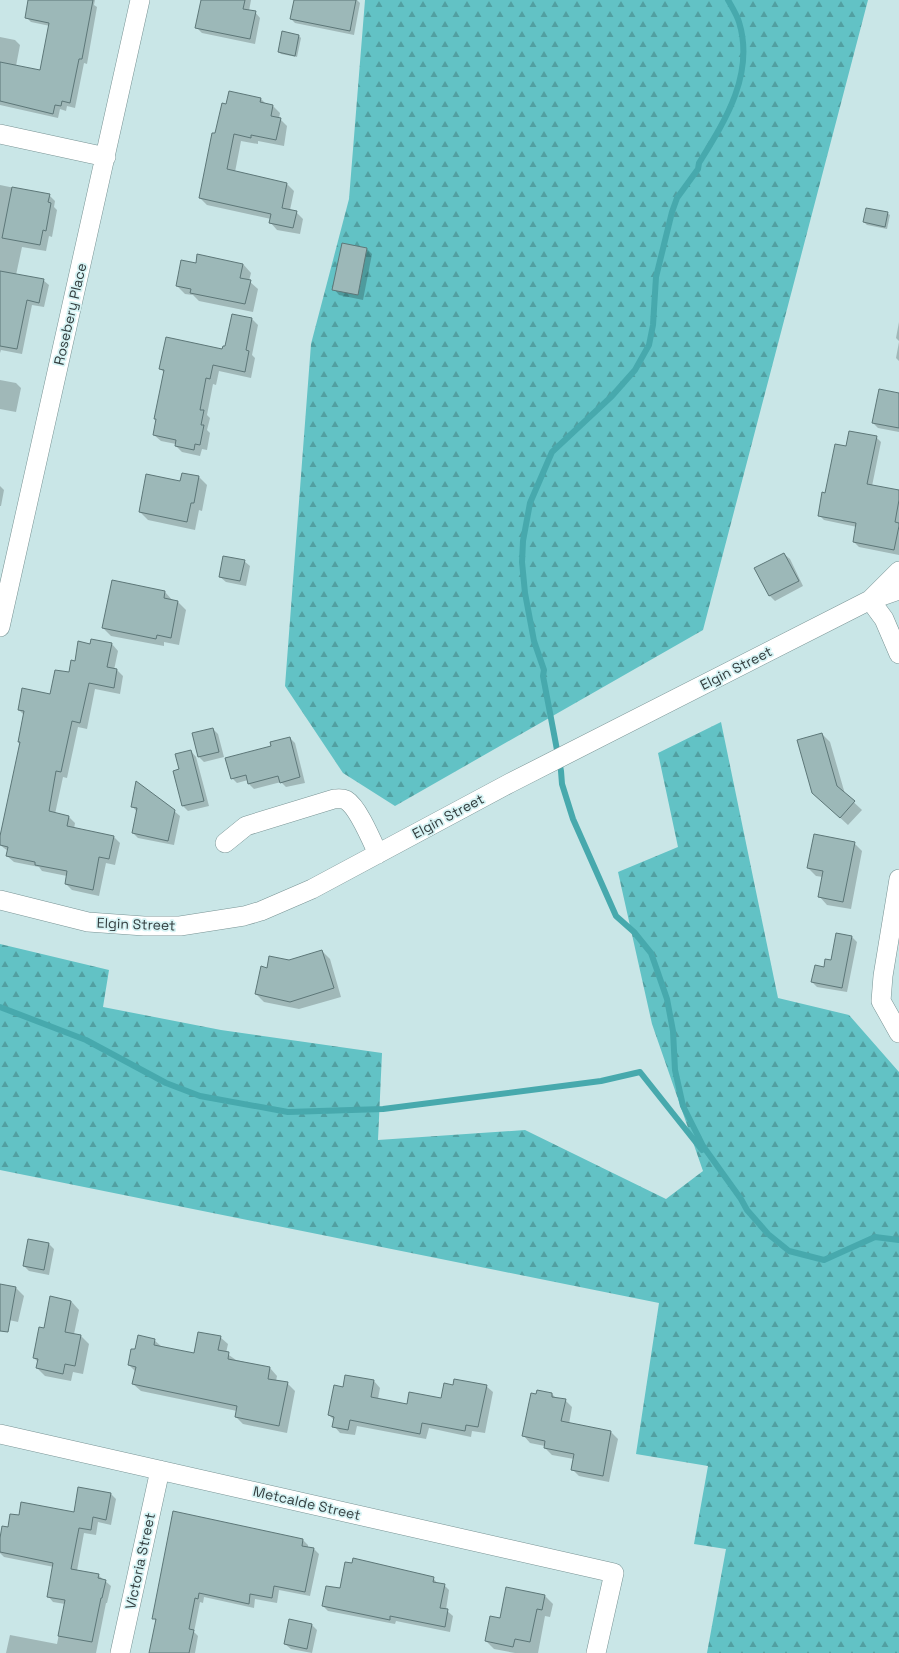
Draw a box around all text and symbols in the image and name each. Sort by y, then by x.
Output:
street label: Rosebery Place [50,261,90,367]
street label: Elgin Street [697,642,775,694]
street label: Elgin Street [409,790,487,842]
street label: Elgin Street [96,914,176,934]
street label: Metcalde Street [251,1482,363,1524]
street label: Victoria Street [121,1511,159,1611]

